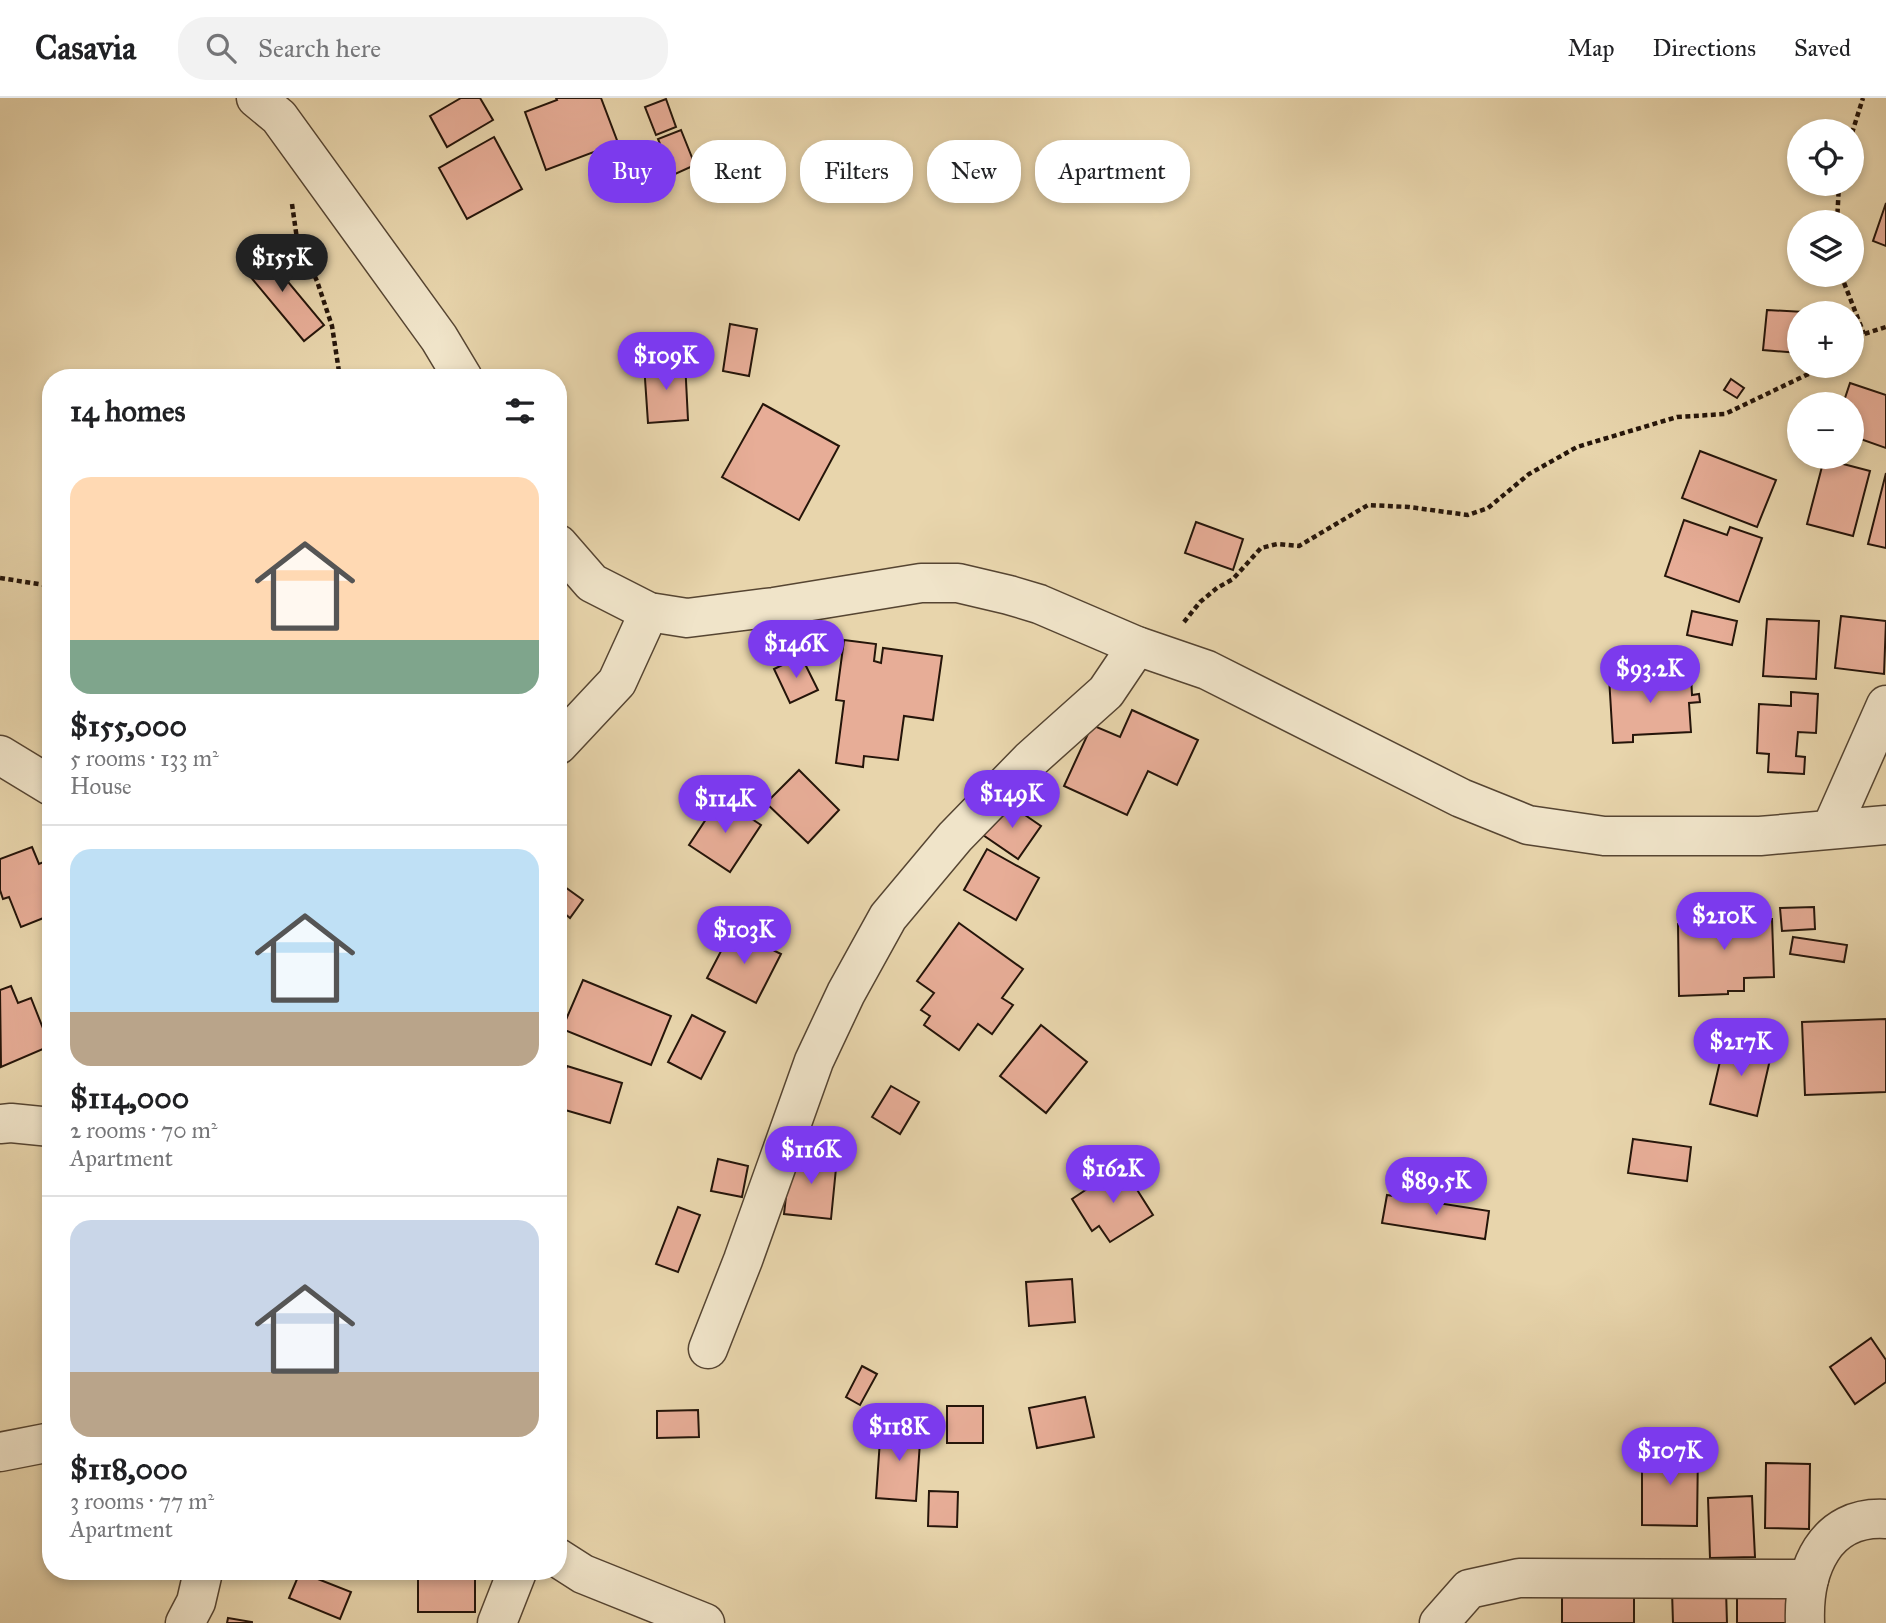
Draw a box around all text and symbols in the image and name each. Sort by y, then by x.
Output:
search box [178,17,668,80]
text: Casavia [35,28,136,68]
icon: search [202,29,240,67]
text: Search here [258,32,381,64]
text: Map [1568,33,1615,63]
text: Directions [1653,33,1756,63]
text: Saved [1794,33,1851,63]
map controls [1787,119,1864,469]
button: locate [1787,119,1864,196]
chip: Buy [588,140,676,203]
chip: Rent [690,140,786,203]
chip: Filters [800,140,913,203]
chip: New [927,140,1021,203]
chip: Apartment [1035,140,1190,203]
button: layers [1787,210,1864,287]
pin: $155K [233,234,331,294]
text: $155K [252,243,312,271]
button: + [1787,301,1864,378]
pin: $109K [617,332,715,392]
text: $109K [634,341,698,369]
icon: filters [501,392,539,430]
button: − [1787,392,1864,469]
text: 14 homes [70,393,185,429]
icon: home [242,523,368,649]
pin: $146K [747,620,845,680]
text: $146K [764,629,828,657]
pin: $93.2K [1593,646,1707,705]
text: $93.2K [1616,654,1684,682]
text: $155,000 [70,708,187,744]
text: 5 rooms · 133 m² [70,744,219,772]
pin: $149K [963,770,1061,830]
text: House [70,772,132,800]
pin: $114K [676,776,774,835]
text: $149K [980,779,1044,807]
text: $114K [694,784,756,812]
pin: $210K [1675,892,1773,952]
icon: home [242,895,368,1021]
text: $210K [1692,901,1756,929]
pin: $103K [695,906,793,966]
text: $103K [713,915,775,943]
pin: $217K [1692,1018,1790,1078]
text: $217K [1710,1027,1772,1055]
text: $114,000 [70,1080,189,1116]
text: 2 rooms · 70 m² [70,1116,218,1144]
pin: $116K [762,1126,860,1186]
text: $116K [781,1135,841,1163]
text: Apartment [70,1144,173,1172]
pin: $162K [1064,1146,1162,1205]
text: $162K [1082,1154,1144,1182]
pin: $89.5K [1379,1158,1493,1217]
text: $89.5K [1401,1166,1471,1194]
icon: home [242,1266,368,1392]
pin: $118K [850,1404,948,1463]
text: $118K [869,1412,929,1440]
pin: $107K [1621,1428,1719,1487]
text: $107K [1638,1436,1702,1464]
text: $118,000 [70,1451,188,1487]
text: 3 rooms · 77 m² [70,1487,214,1515]
text: Apartment [70,1515,173,1543]

